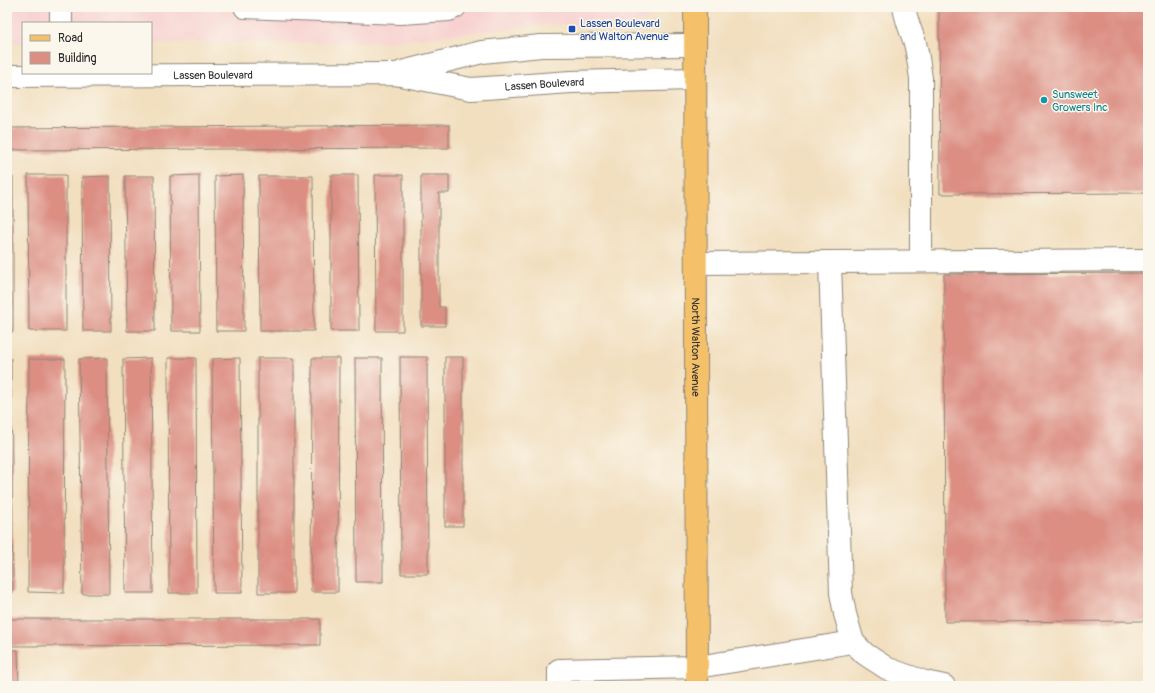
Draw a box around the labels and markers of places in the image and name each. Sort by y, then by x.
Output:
place label: Lassen Boulevard and Walton Avenue [580,17,669,43]
marker: Lassen Boulevard and Walton Avenue [567,24,577,34]
place label: Sunsweet Growers Inc [1052,88,1108,114]
marker: Sunsweet Growers Inc [1039,95,1049,105]

